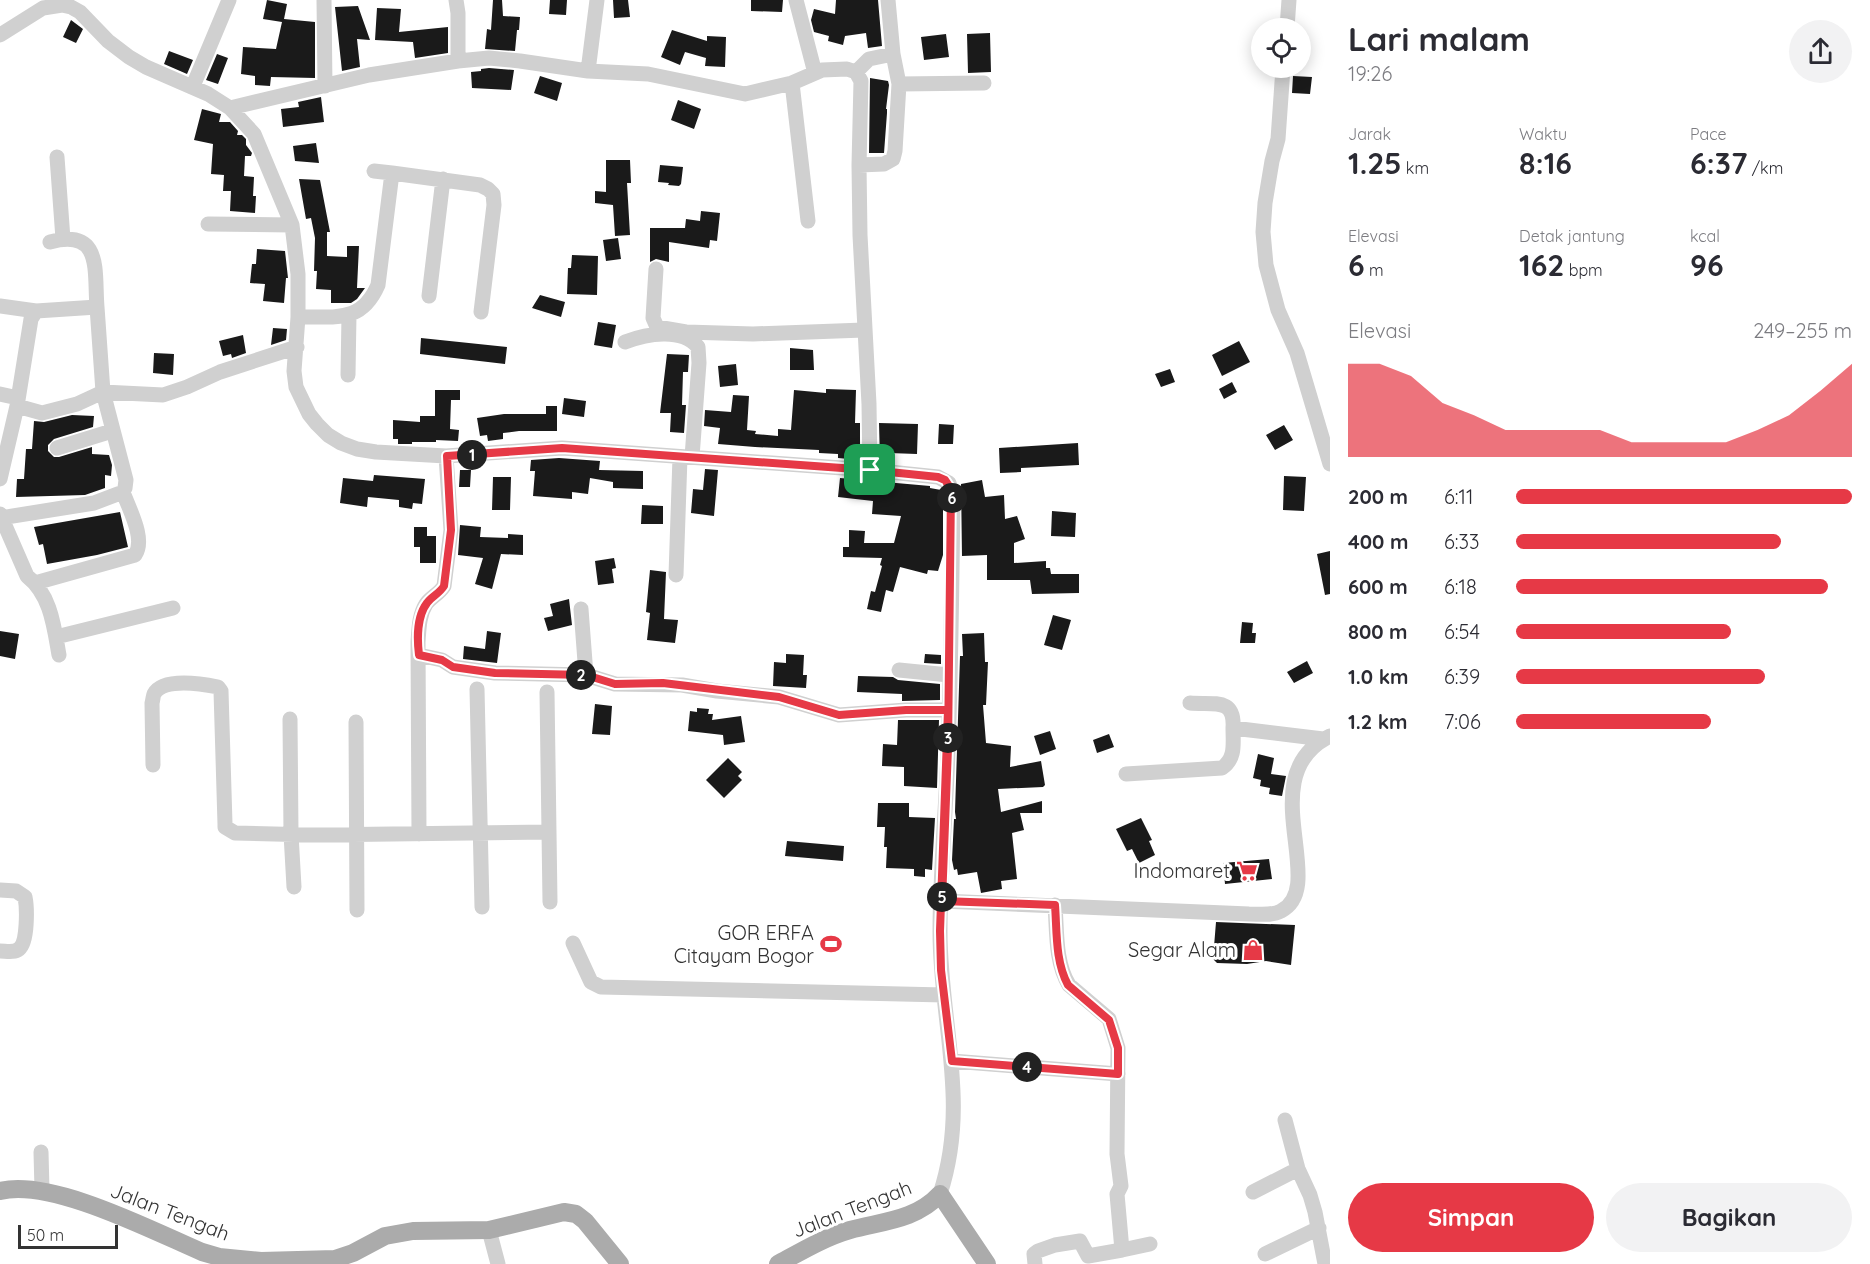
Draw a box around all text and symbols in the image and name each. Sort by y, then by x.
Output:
map controls [1251,18,1311,78]
button: locate [1251,18,1311,78]
text: Lari malam [1348,18,1530,59]
button: share [1789,20,1852,83]
text: 19:26 [1348,61,1392,86]
text: Jarak [1348,124,1391,144]
text: Waktu [1519,124,1567,144]
text: Pace [1690,124,1726,144]
text: 1.25 [1348,144,1402,182]
text: 8:16 [1519,144,1572,182]
text: 6:37 [1690,144,1747,182]
text: km [1402,158,1429,178]
text: /km [1747,158,1783,178]
text: Elevasi [1348,226,1399,246]
text: Detak jantung [1519,226,1625,246]
text: kcal [1690,226,1720,246]
text: 6 [1348,246,1365,284]
text: 162 [1519,246,1564,284]
text: 96 [1690,246,1724,284]
text: m [1365,260,1384,280]
text: bpm [1564,260,1603,280]
text: Elevasi [1348,318,1411,343]
text: 249–255 m [1753,318,1852,343]
pin: 1 [457,440,487,470]
pin [844,444,895,495]
text: 1 [469,445,475,465]
icon: arrive [853,453,886,486]
pin: 6 [937,483,967,513]
text: 200 m [1348,484,1408,509]
text: 6:11 [1444,484,1473,509]
text: 6 [948,488,956,508]
text: 400 m [1348,529,1408,554]
text: 6:33 [1444,529,1479,554]
text: 600 m [1348,574,1408,599]
text: 6:18 [1444,574,1477,599]
text: 800 m [1348,619,1408,644]
text: 6:54 [1444,619,1480,644]
pin: 2 [566,660,596,690]
text: 1.0 km [1348,664,1408,689]
text: 6:39 [1444,664,1480,689]
text: 2 [576,665,586,685]
text: 1.2 km [1348,709,1408,734]
text: 7:06 [1444,709,1481,734]
pin: 3 [933,723,963,753]
text: 3 [944,728,952,748]
place label: Indomaret [1134,858,1230,883]
supermarket icon: Indomaret [1235,859,1259,883]
pin: 5 [927,882,957,912]
text: 5 [937,887,947,907]
place label: GOR ERFA Citayam Bogor [674,920,814,968]
sports icon: GOR ERFA Citayam Bogor [819,932,843,956]
place label: Segar Alam [1128,937,1236,962]
shop icon: Segar Alam [1241,938,1265,962]
pin: 4 [1012,1052,1042,1082]
text: 4 [1022,1057,1032,1077]
street label: Jalan Tengah [789,1174,915,1243]
street label: Jalan Tengah [107,1177,233,1246]
button: Simpan [1348,1183,1594,1252]
button: Bagikan [1606,1183,1852,1252]
scale bar [18,1222,118,1250]
text: 50 m [27,1225,64,1245]

